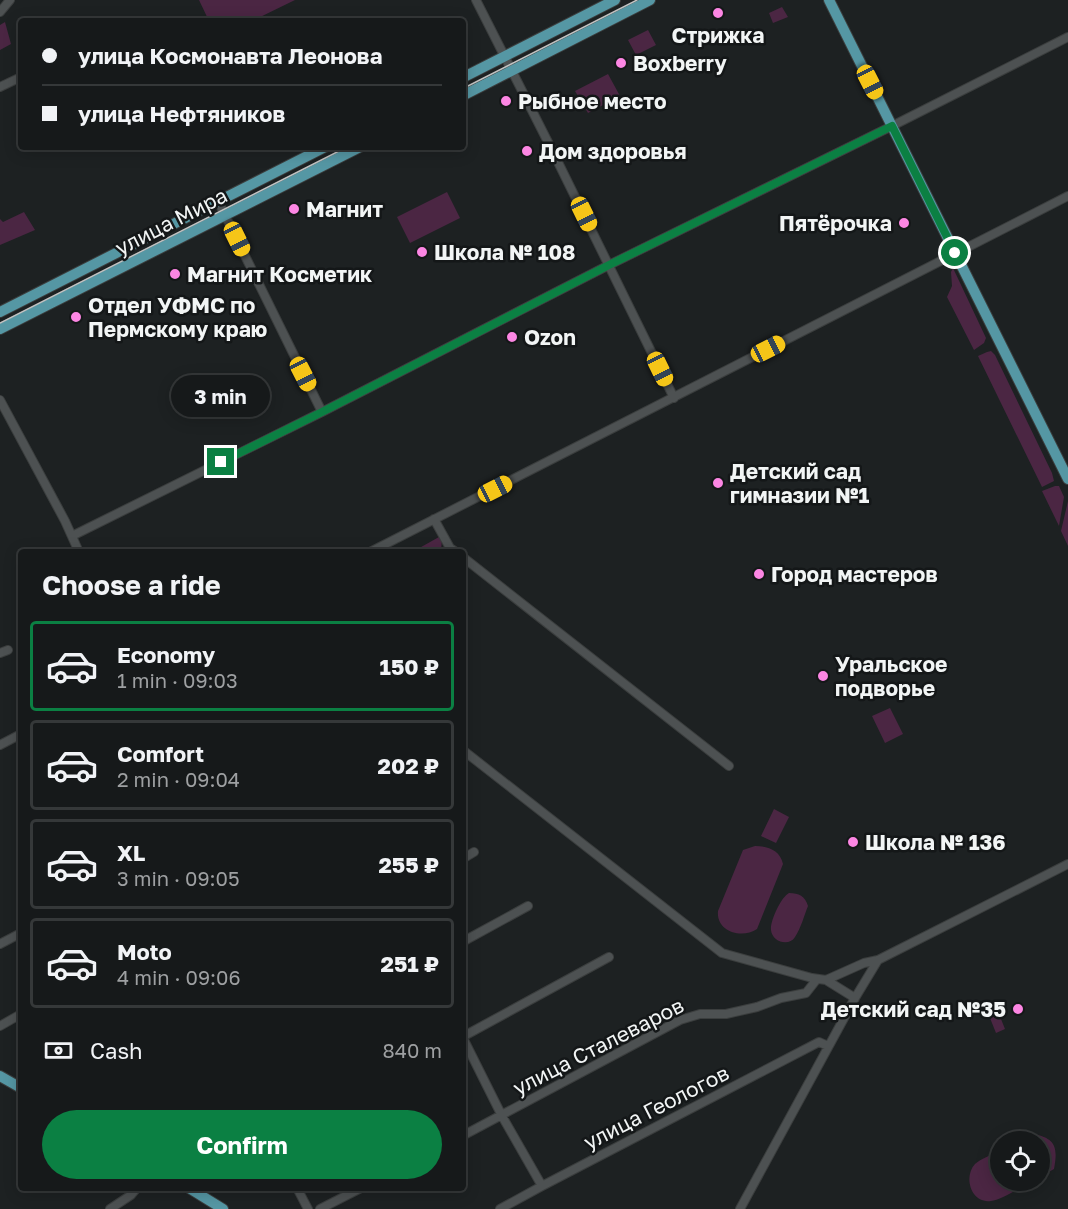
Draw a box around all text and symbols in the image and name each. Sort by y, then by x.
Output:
marker: Стрижка [711,6,725,20]
place label: Стрижка [672,22,764,48]
text: улица Космонавта Леонова [78,42,382,69]
place label: Boxberry [633,50,727,76]
marker: Boxberry [614,56,628,70]
car [854,62,886,102]
place label: Рыбное место [518,88,667,114]
marker: Рыбное место [499,94,513,108]
text: улица Нефтяников [78,100,285,127]
place label: Дом здоровья [539,138,687,164]
marker: Дом здоровья [520,144,534,158]
street label: улица Мира [111,182,231,260]
car [568,194,600,234]
place label: Магнит [306,196,383,222]
marker: Магнит [287,202,301,216]
place label: Пятёрочка [779,210,892,236]
marker: Пятёрочка [897,216,911,230]
car [221,219,253,259]
place label: Школа № 108 [434,239,576,265]
route start [941,239,968,266]
marker: Школа № 108 [415,245,429,259]
place label: Магнит Косметик [187,261,372,287]
marker: Магнит Косметик [168,267,182,281]
place label: Отдел УФМС по Пермскому краю [88,292,267,342]
marker: Отдел УФМС по Пермскому краю [69,310,83,324]
place label: Ozon [524,324,576,350]
marker: Ozon [505,330,519,344]
car [748,333,788,365]
car [644,349,676,389]
car [287,354,319,394]
callout: 3 min [172,375,270,417]
text: 3 min [194,384,247,408]
route end [207,448,234,475]
place label: Детский сад гимназии №1 [730,458,869,508]
car [475,473,515,505]
marker: Детский сад гимназии №1 [711,476,725,490]
place label: Город мастеров [771,561,938,587]
marker: Город мастеров [752,567,766,581]
text: Choose a ride [42,569,221,601]
icon: car [45,639,99,693]
text: Economy [117,641,215,668]
place label: Уральское подворье [835,651,947,701]
text: 150 ₽ [380,653,439,680]
text: 1 min · 09:03 [117,668,238,692]
marker: Уральское подворье [816,669,830,683]
icon: car [45,738,99,792]
text: Comfort [117,740,204,767]
text: 202 ₽ [378,752,439,779]
text: 2 min · 09:04 [117,767,240,791]
place label: Школа № 136 [865,829,1006,855]
marker: Школа № 136 [846,835,860,849]
icon: car [45,837,99,891]
text: XL [117,839,145,866]
text: 255 ₽ [378,851,439,878]
text: 3 min · 09:05 [117,866,240,890]
icon: car [45,936,99,990]
text: Moto [117,938,172,965]
text: 251 ₽ [380,950,439,977]
text: 4 min · 09:06 [117,965,241,989]
street label: улица Сталеваров [508,992,688,1100]
place label: Детский сад №35 [821,996,1006,1022]
marker: Детский сад №35 [1011,1002,1025,1016]
icon: cash [42,1034,75,1067]
text: Cash [90,1037,143,1064]
text: 840 m [383,1038,442,1062]
street label: улица Геологов [579,1059,733,1155]
button: Confirm [42,1110,442,1179]
map controls [990,1131,1050,1191]
button: locate [990,1131,1050,1191]

